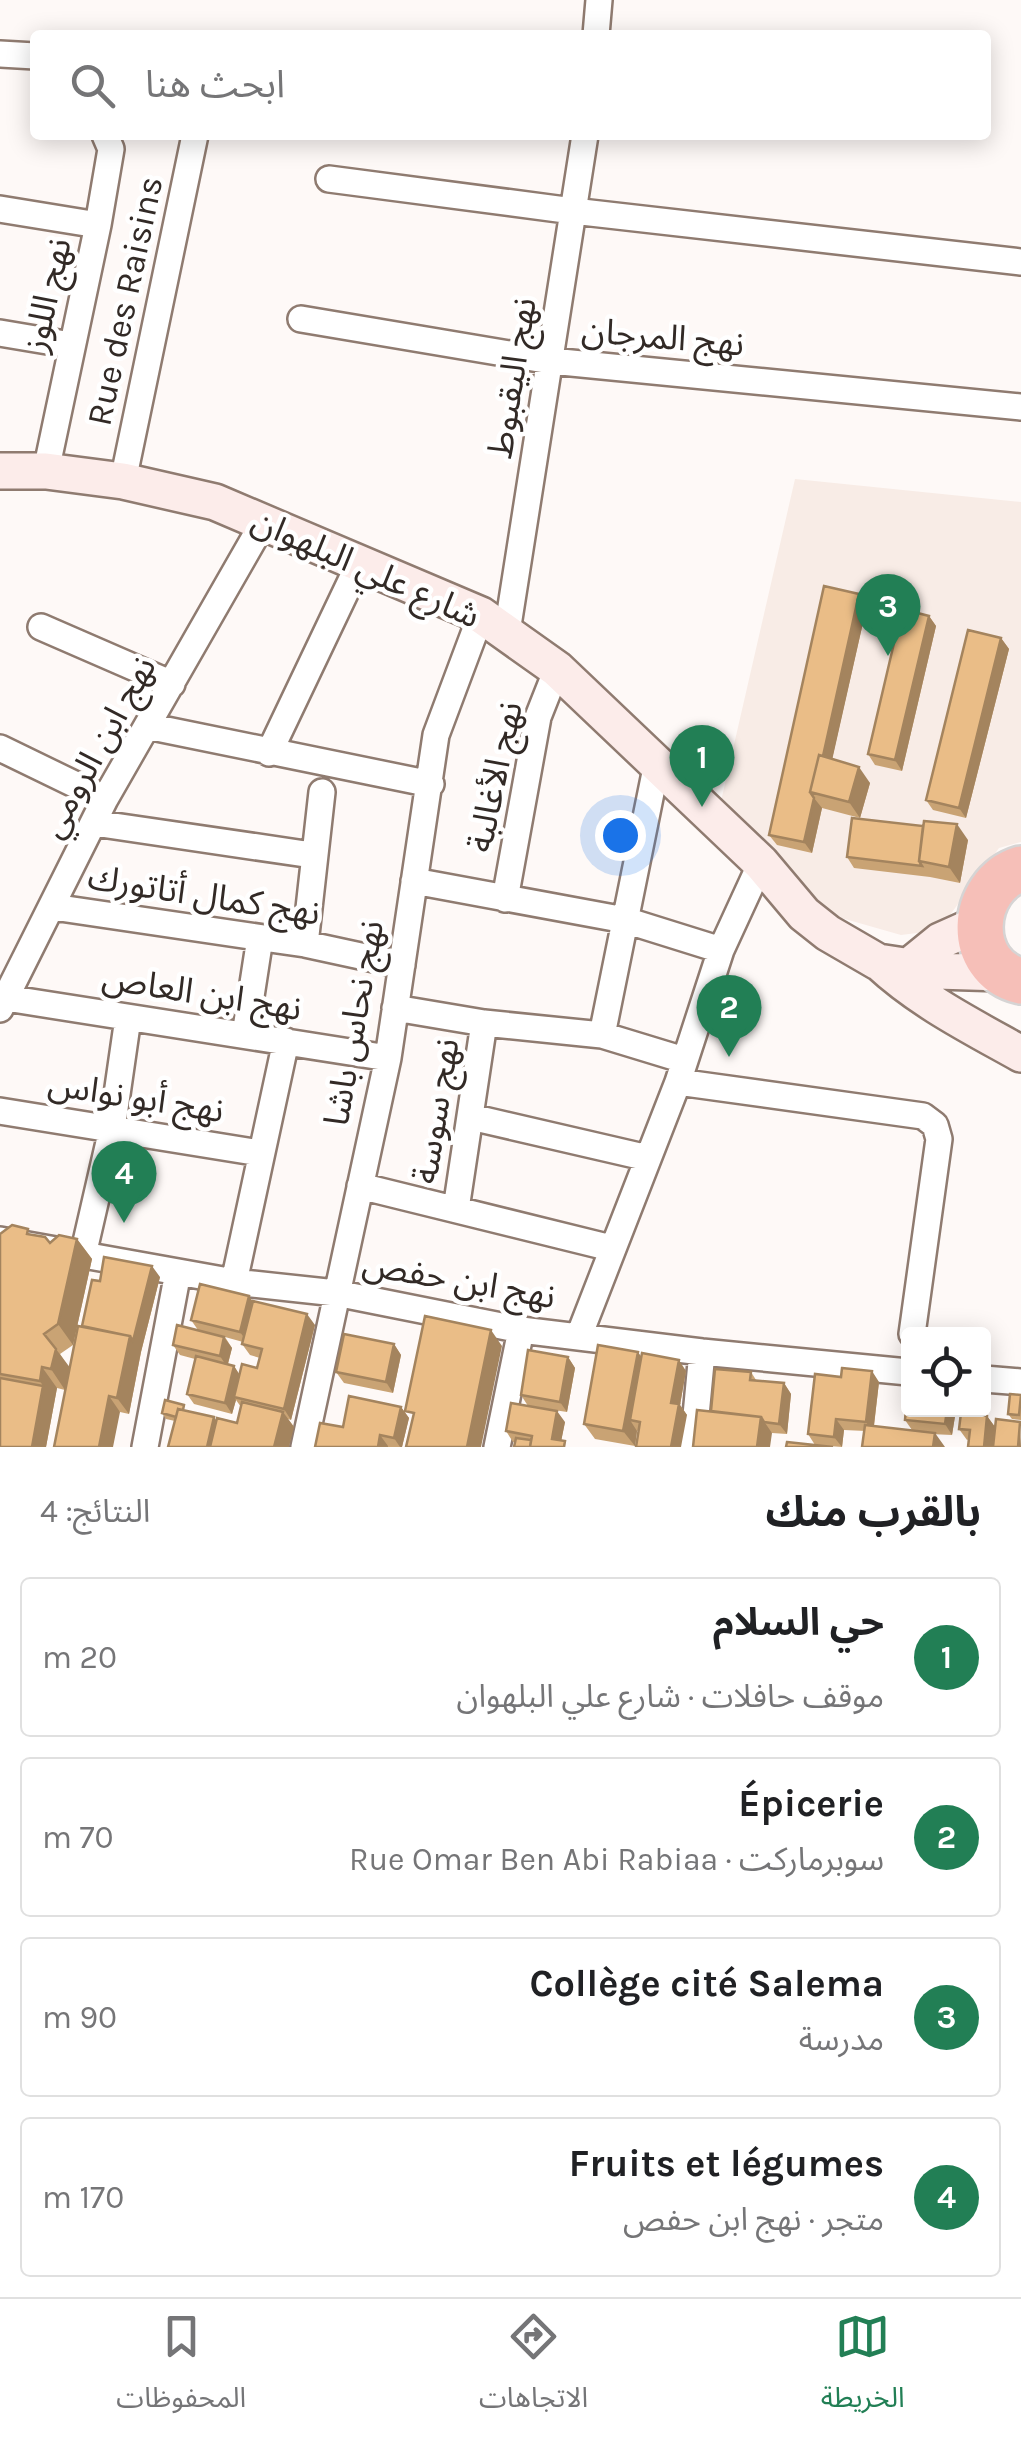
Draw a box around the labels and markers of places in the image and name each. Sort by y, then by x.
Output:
pin: 3 [856,574,920,656]
pin: 1 [670,724,734,807]
pin: 2 [696,974,762,1057]
pin: 4 [92,1140,156,1223]

